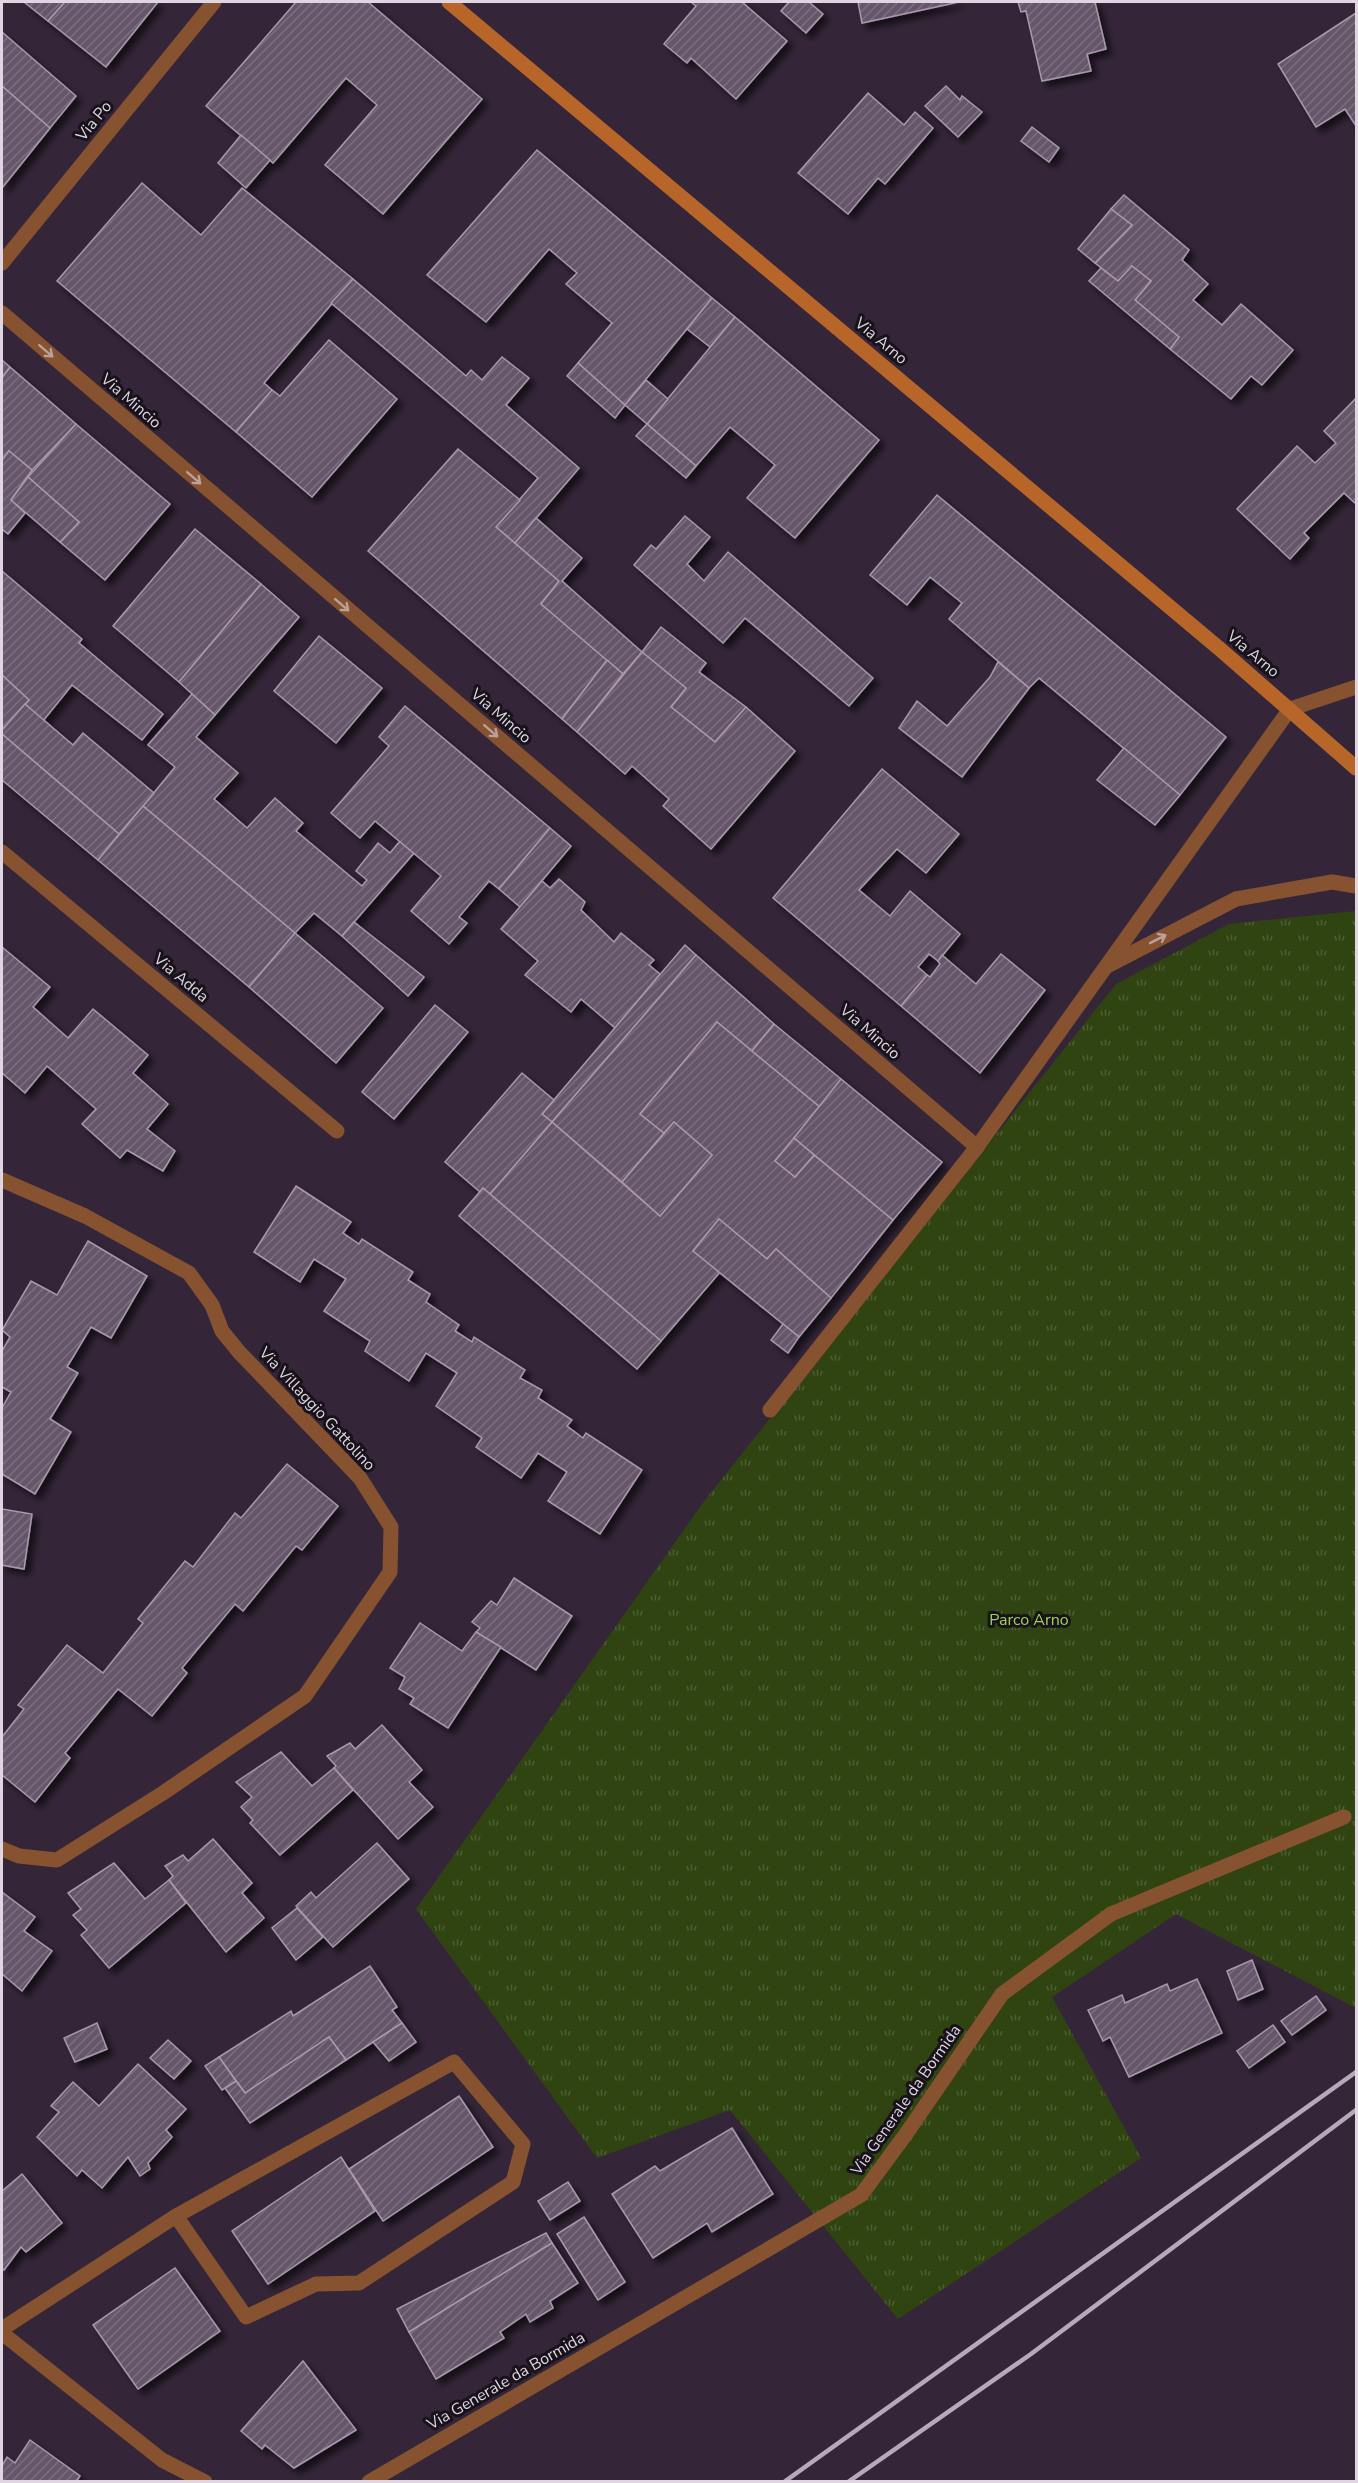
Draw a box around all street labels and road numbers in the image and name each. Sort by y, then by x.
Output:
street label: Via Po [70,96,117,147]
street label: Via Arno [849,312,912,370]
street label: Via Mincio [95,368,166,434]
street label: Via Arno [1221,625,1284,683]
street label: Via Mincio [465,683,536,749]
street label: Via Adda [148,948,213,1008]
street label: Via Mincio [834,999,905,1065]
street label: Via Villaggio Gattolino [253,1342,380,1476]
street label: Via Generale da Bormida [845,2020,966,2180]
street label: Via Generale da Bormida [422,2327,589,2436]

